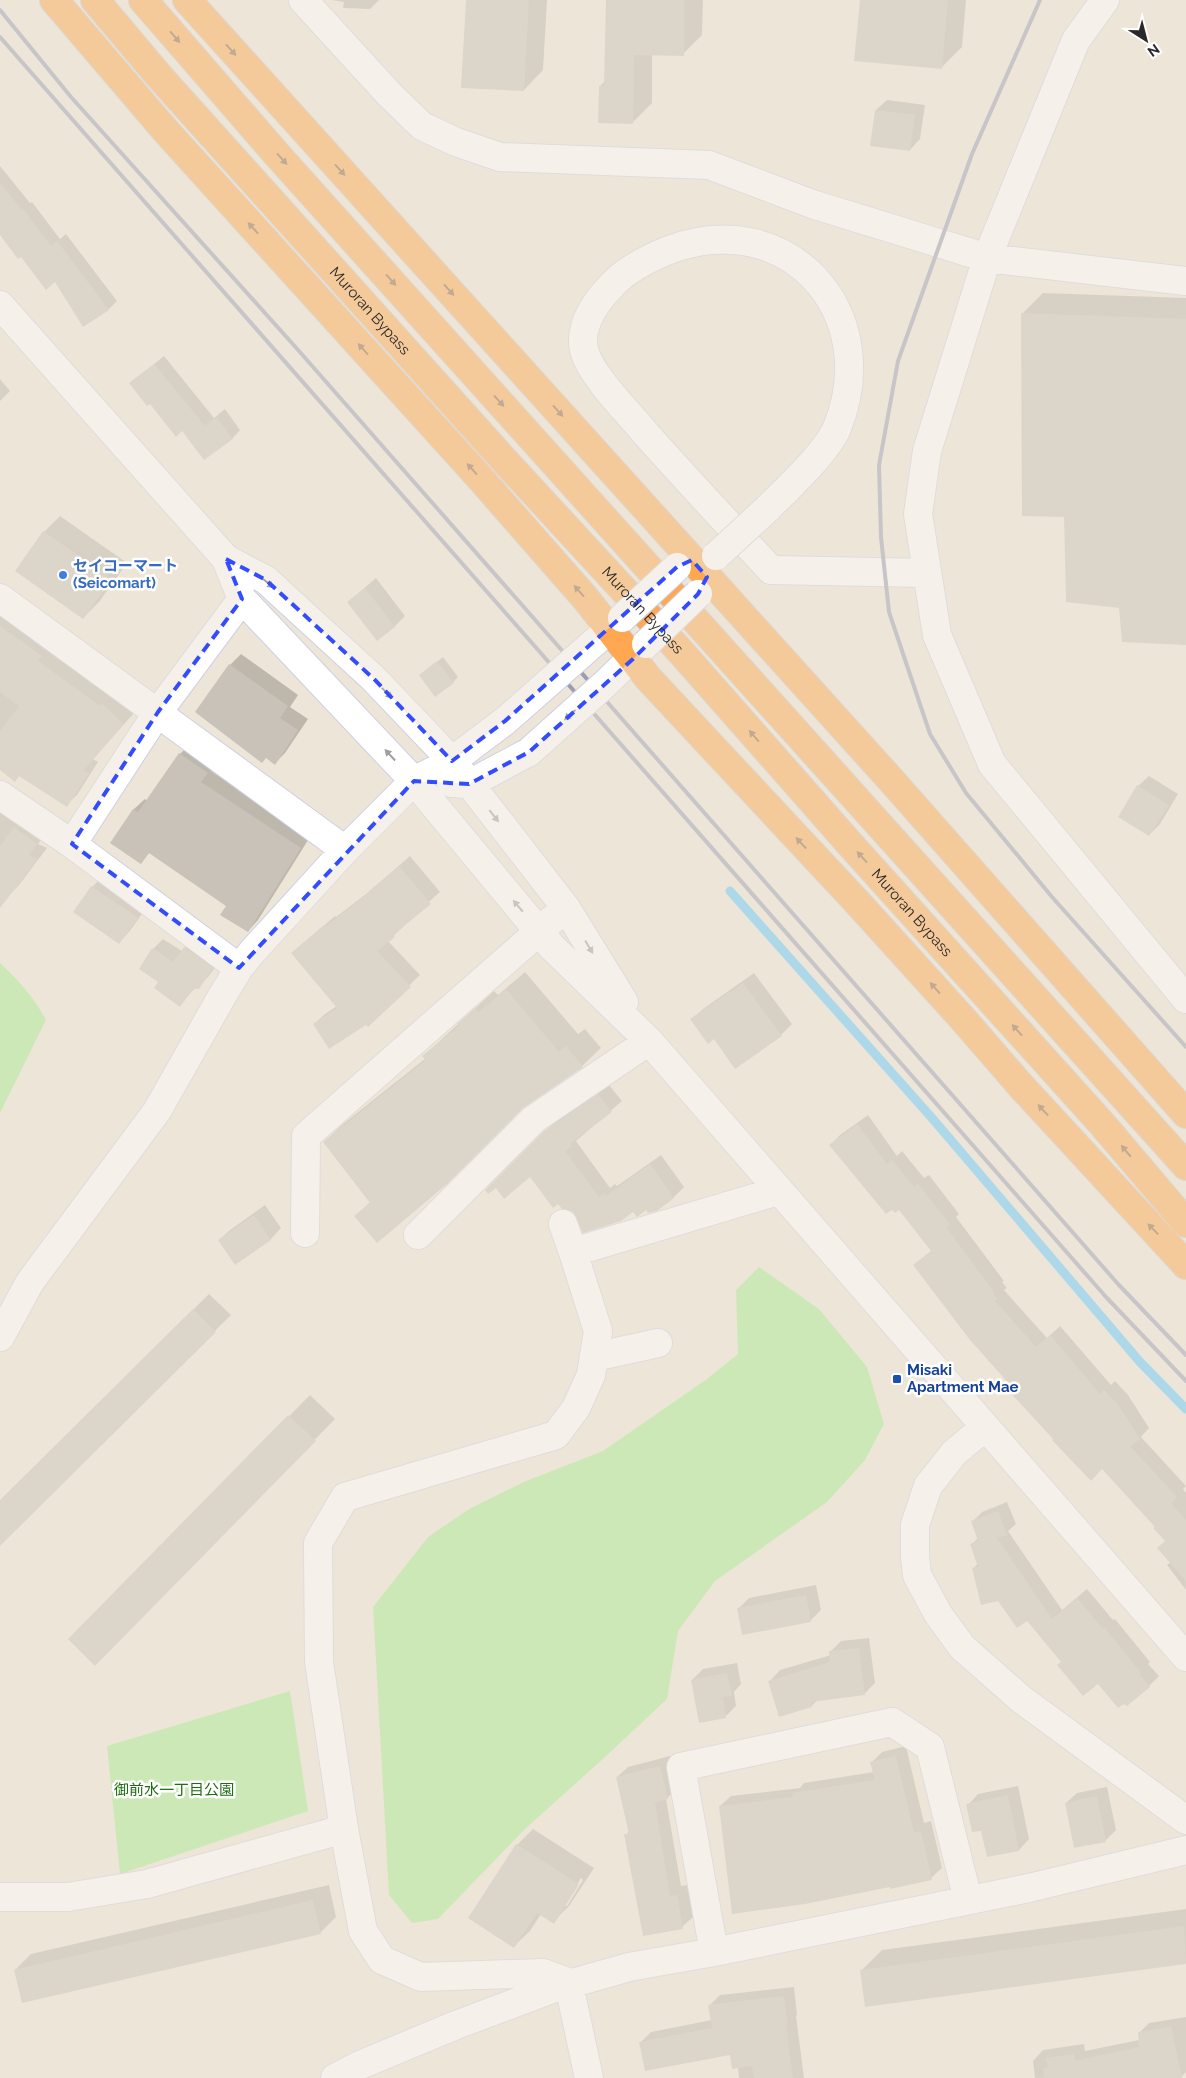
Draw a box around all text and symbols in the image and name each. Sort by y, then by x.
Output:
north arrow [1121,15,1171,65]
one-way arrow [169,31,180,44]
text: N [1145,41,1163,60]
one-way arrow [225,43,237,55]
one-way arrow [276,153,288,165]
one-way arrow [334,163,346,175]
one-way arrow [248,222,259,235]
street label: Muroran Bypass [326,263,414,358]
one-way arrow [385,273,396,286]
one-way arrow [443,284,455,296]
one-way arrow [357,342,368,355]
one-way arrow [493,394,505,406]
one-way arrow [552,404,564,416]
one-way arrow [466,463,478,475]
place label: セイコーマート (Seicomart) [73,557,178,592]
street label: Muroran Bypass [598,563,687,658]
marker: セイコーマート (Seicomart) [57,569,69,581]
one-way arrow [261,578,275,588]
one-way arrow [573,586,585,598]
one-way arrow [381,687,393,699]
one-way arrow [565,709,577,721]
one-way arrow [748,730,760,742]
one-way arrow [384,750,396,762]
one-way arrow [489,809,499,822]
one-way arrow [795,837,807,849]
one-way arrow [856,852,868,864]
street label: Muroran Bypass [868,865,956,960]
one-way arrow [512,900,523,913]
one-way arrow [585,940,594,953]
one-way arrow [929,983,941,995]
one-way arrow [1012,1024,1023,1037]
one-way arrow [1037,1103,1048,1116]
one-way arrow [1120,1145,1131,1158]
one-way arrow [1147,1224,1159,1236]
place label: Misaki Apartment Mae [907,1361,1019,1396]
marker: Misaki Apartment Mae [891,1373,903,1385]
park label: 御前水一丁目公園 [114,1781,234,1799]

